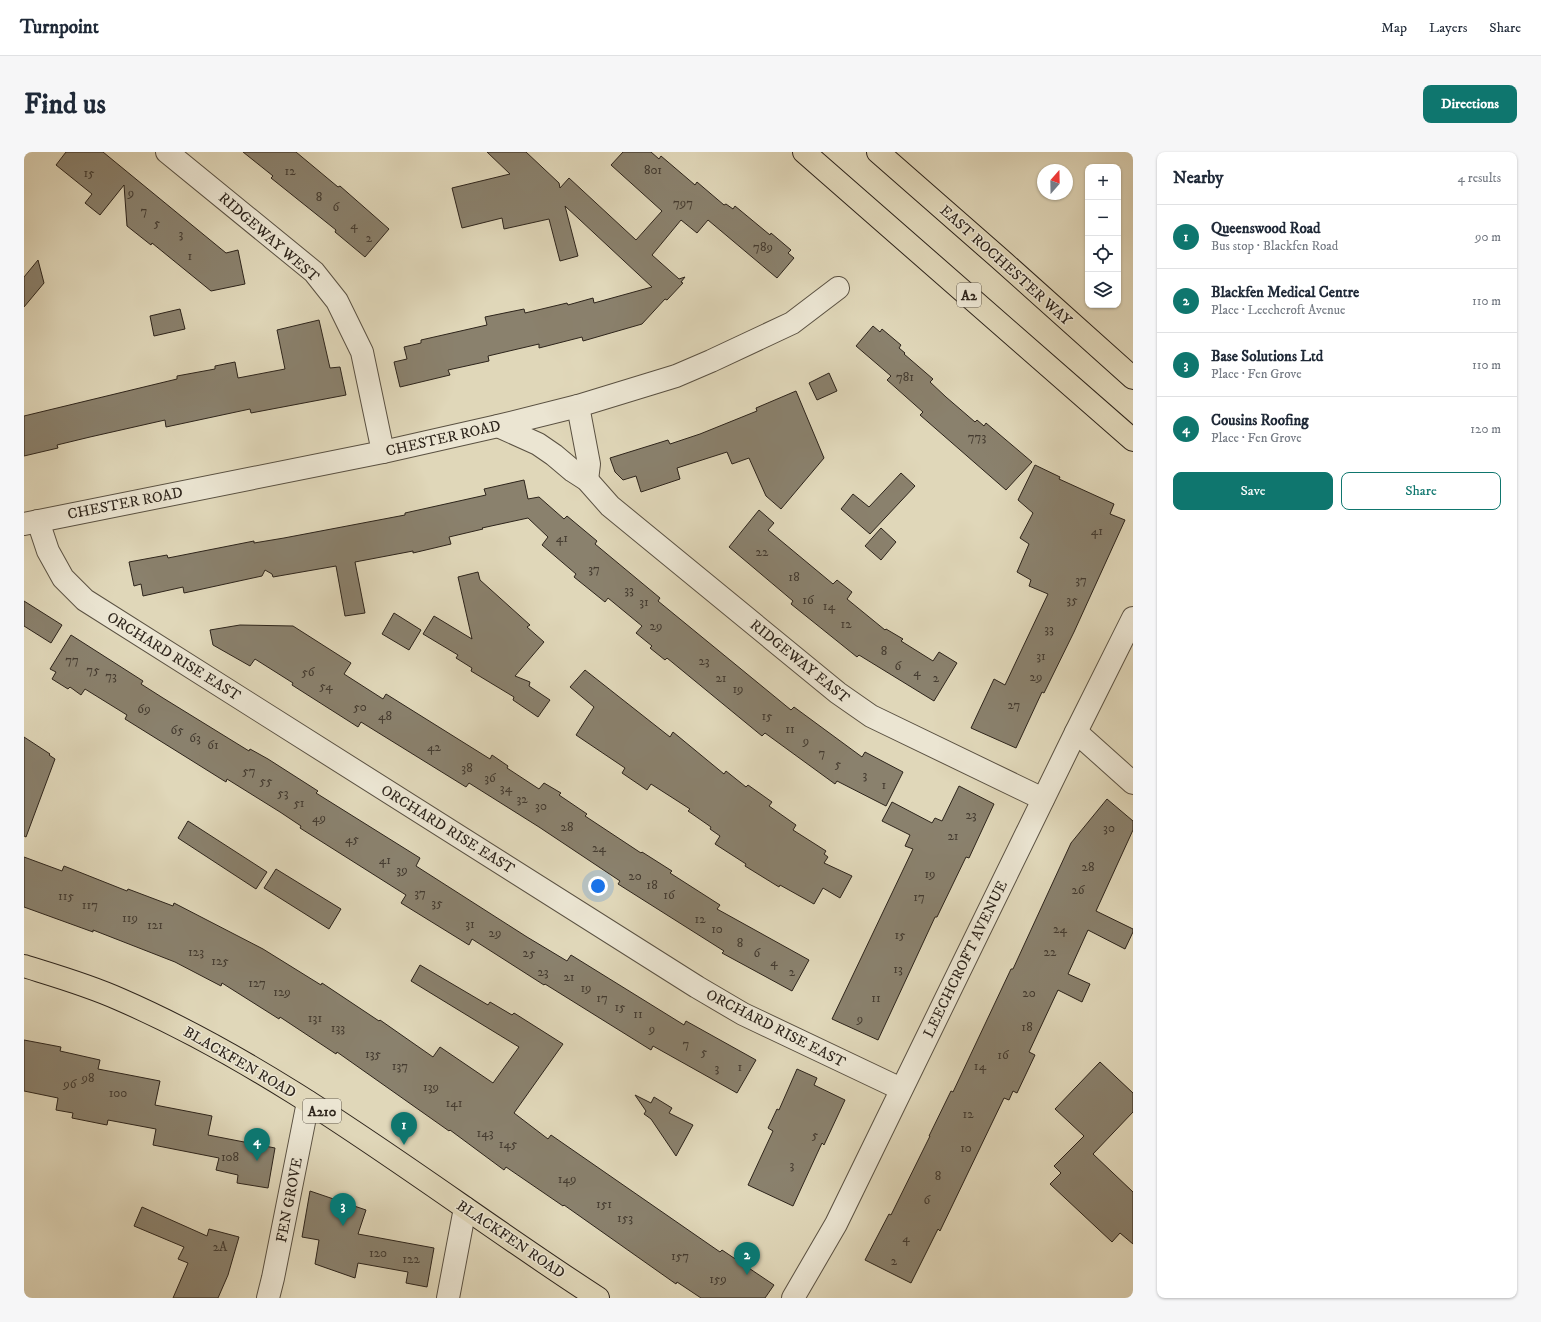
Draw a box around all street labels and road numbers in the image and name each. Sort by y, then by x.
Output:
street label: RIDGEWAY WEST [214,188,323,287]
street label: EAST ROCHESTER WAY [936,201,1076,330]
road number: A2 [957,283,981,307]
street label: CHESTER ROAD [384,416,502,461]
street label: CHESTER ROAD [66,483,184,524]
street label: ORCHARD RISE EAST [103,608,245,706]
street label: RIDGEWAY EAST [746,615,854,708]
street label: ORCHARD RISE EAST [377,781,519,879]
street label: LEECHCROFT AVENUE [919,877,1012,1041]
street label: ORCHARD RISE EAST [703,985,849,1072]
street label: BLACKFEN ROAD [180,1022,299,1102]
road number: A210 [303,1099,341,1123]
street label: FEN GROVE [272,1156,307,1244]
street label: BLACKFEN ROAD [453,1196,569,1283]

